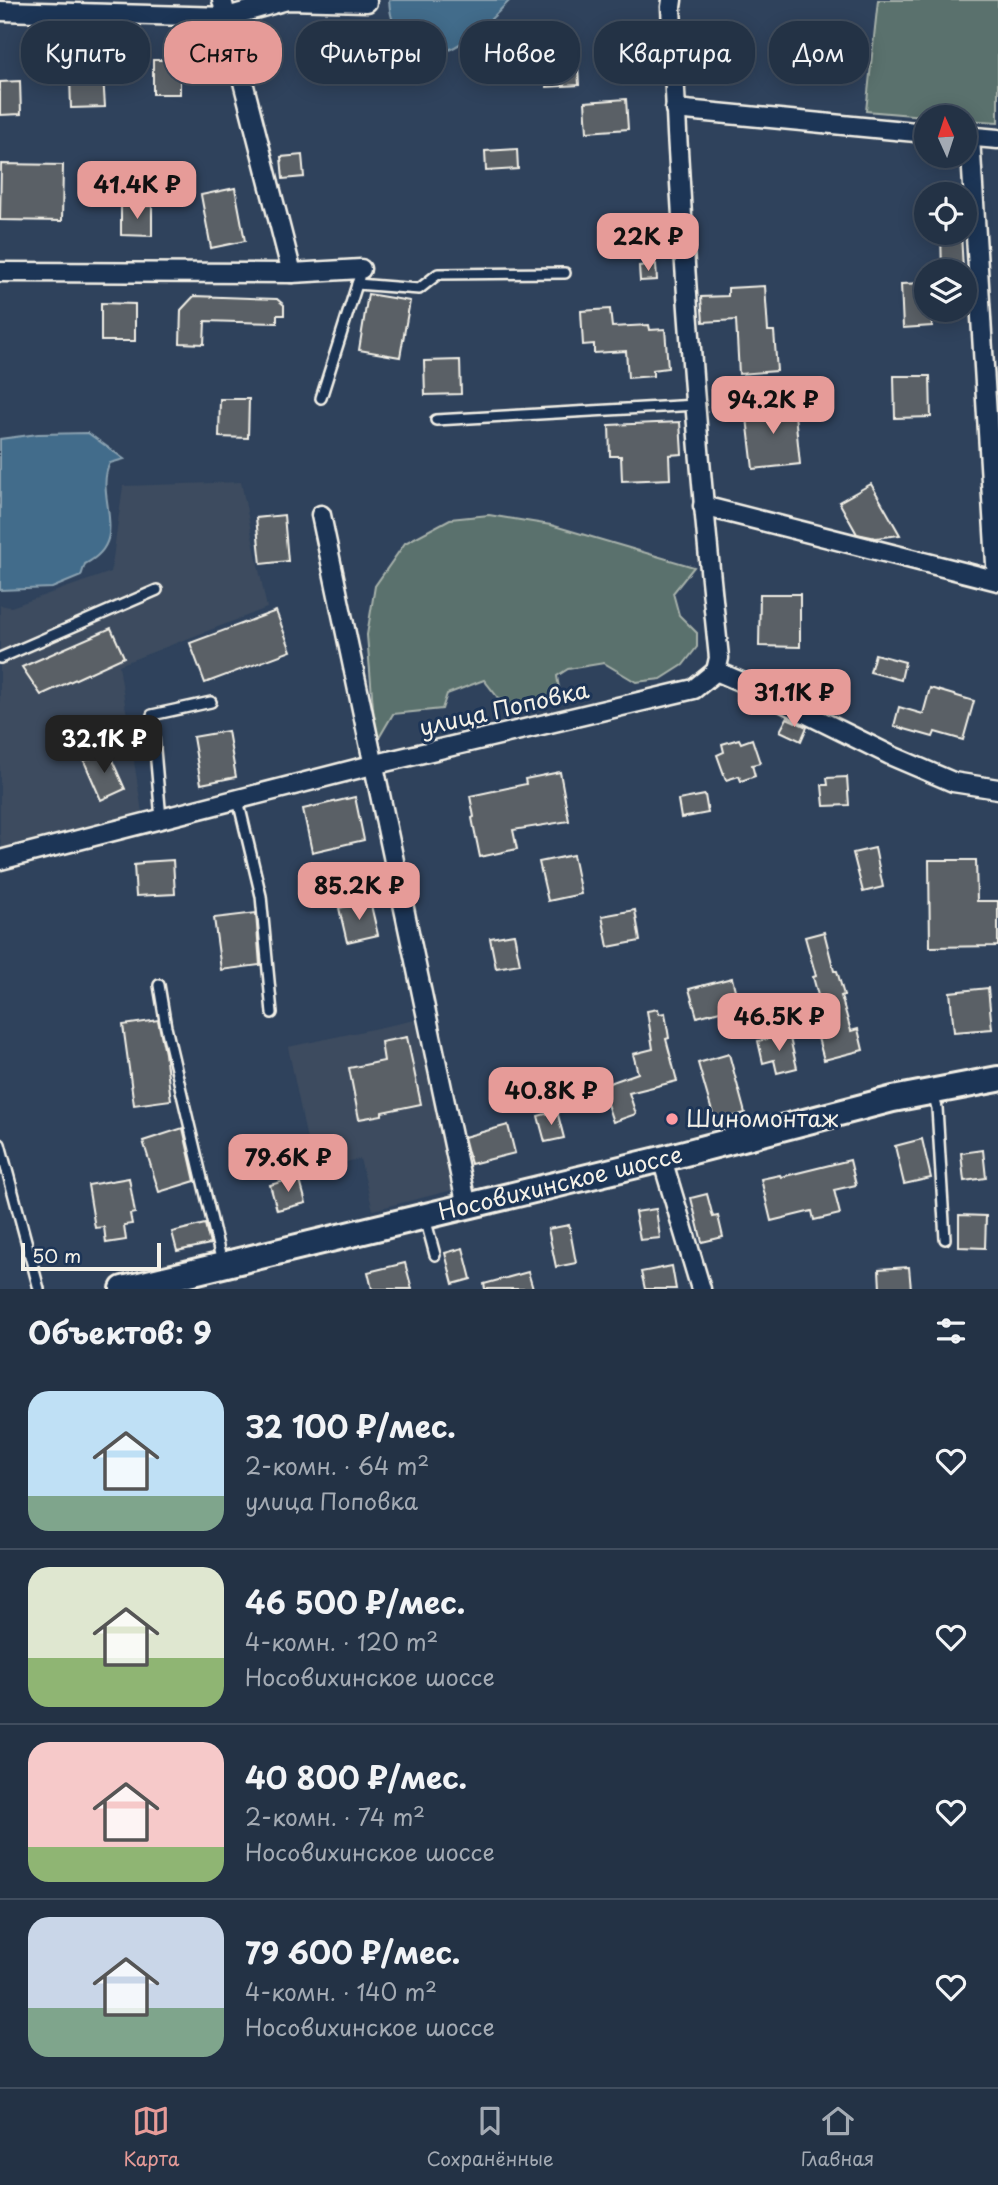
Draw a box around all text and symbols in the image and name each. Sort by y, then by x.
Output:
chip: Купить [21,21,150,84]
chip: Снять [164,21,282,84]
chip: Фильтры [296,21,446,84]
chip: Новое [460,21,580,84]
chip: Квартира [594,21,755,84]
chip: Дом [769,21,869,84]
north arrow [914,105,976,168]
map controls [914,105,977,322]
pin: 41.4K ₽ [72,162,202,221]
text: 41.4K ₽ [93,166,181,201]
button: locate [914,182,977,245]
pin: 22K ₽ [599,214,697,273]
text: 22K ₽ [613,218,683,253]
button: layers [914,259,977,322]
pin: 94.2K ₽ [708,376,838,436]
text: 94.2K ₽ [727,381,819,416]
pin: 31.1K ₽ [729,670,859,729]
street label: улица Поповка [415,671,593,744]
text: 31.1K ₽ [754,674,834,709]
pin: 32.1K ₽ [39,716,169,775]
text: 32.1K ₽ [61,720,147,755]
pin: 85.2K ₽ [294,862,424,922]
text: 85.2K ₽ [314,867,404,902]
pin: 46.5K ₽ [714,993,844,1053]
text: 46.5K ₽ [733,998,825,1033]
pin: 40.8K ₽ [486,1068,616,1127]
text: 40.8K ₽ [505,1072,597,1107]
place label: Шиномонтаж [686,1100,839,1135]
marker: Шиномонтаж [664,1111,680,1127]
pin: 79.6K ₽ [223,1134,353,1194]
street label: Носовихинское шоссе [435,1135,686,1228]
text: 79.6K ₽ [244,1139,332,1174]
scale bar [21,1240,161,1272]
text: 50 m [32,1241,81,1269]
text: Объектов: 9 [28,1309,212,1354]
icon: filters [932,1312,970,1350]
text: 32 100 ₽/мес. [245,1403,456,1448]
icon: home [84,1419,168,1503]
icon: heart [932,1442,970,1480]
text: 2-комн. · 64 m² [245,1448,429,1483]
text: улица Поповка [245,1483,418,1518]
text: 46 500 ₽/мес. [245,1579,465,1624]
icon: home [84,1595,168,1679]
icon: heart [932,1618,970,1656]
text: 4-комн. · 120 m² [245,1624,438,1659]
text: Носовихинское шоссе [245,1659,495,1694]
text: 40 800 ₽/мес. [245,1754,467,1799]
icon: home [84,1770,168,1854]
icon: heart [932,1793,970,1831]
text: 2-комн. · 74 m² [245,1799,425,1834]
text: Носовихинское шоссе [245,1834,495,1869]
text: 79 600 ₽/мес. [245,1929,460,1974]
icon: home [84,1945,168,2029]
icon: heart [932,1968,970,2006]
text: 4-комн. · 140 m² [245,1974,437,2009]
text: Носовихинское шоссе [245,2009,495,2044]
tab: Карта [124,2102,179,2172]
tab: Сохранённые [427,2102,554,2172]
tab: Главная [801,2102,874,2172]

